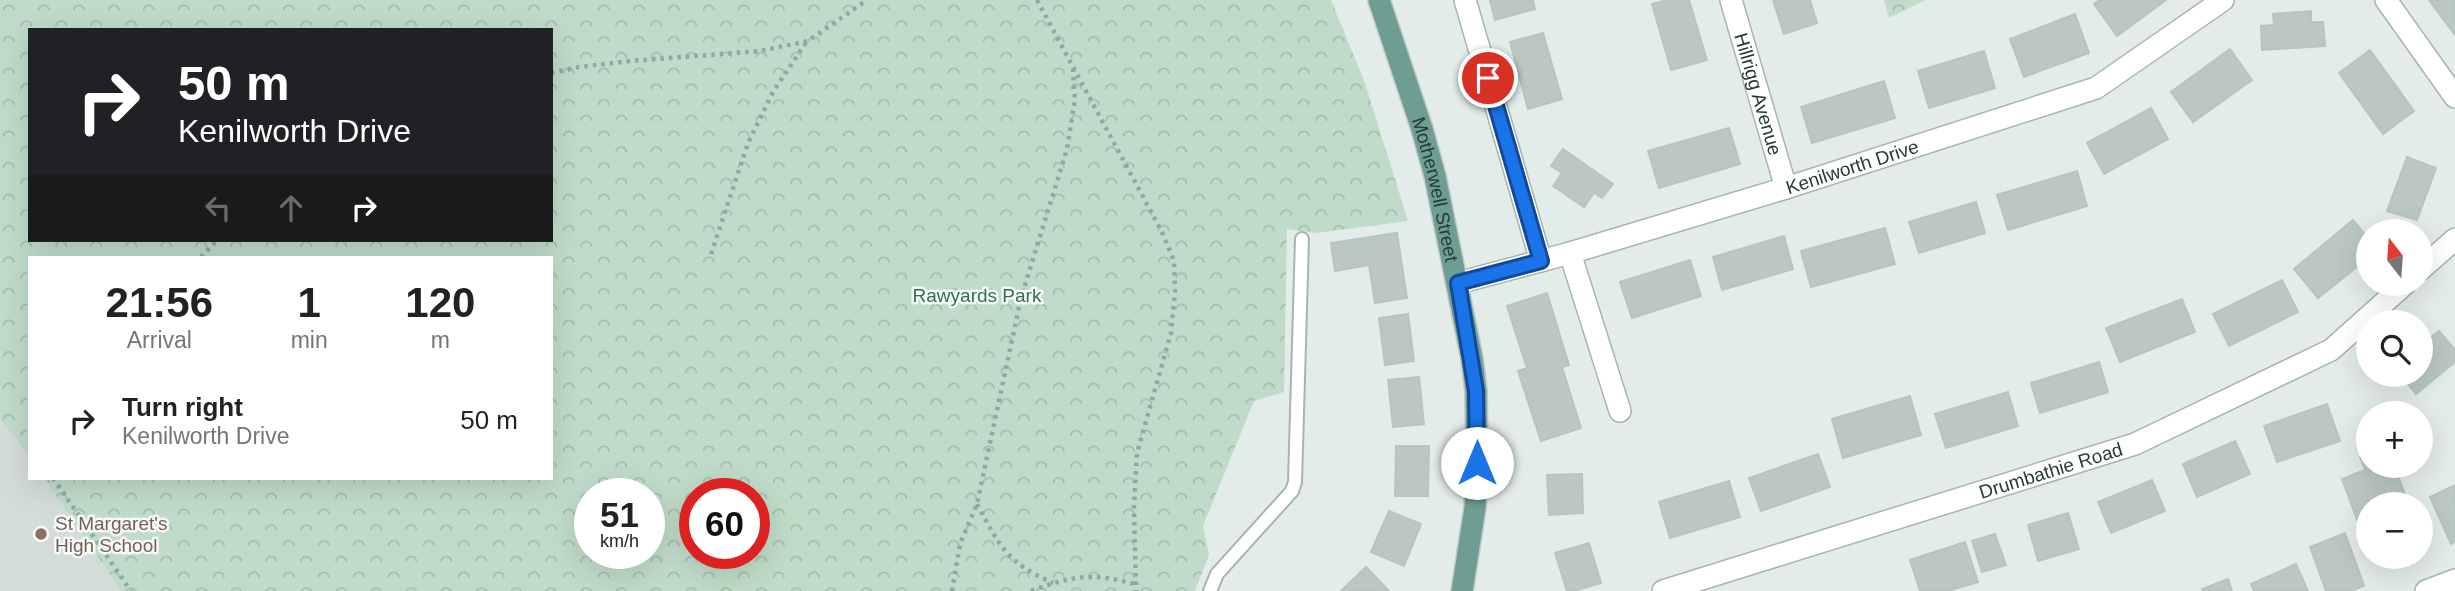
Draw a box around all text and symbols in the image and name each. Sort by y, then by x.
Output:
street label: Hillrigg Avenue [1731,30,1786,158]
pin [1458,48,1518,108]
icon: right [63,56,154,147]
text: 50 m [178,56,290,110]
icon: arrive [1469,59,1507,97]
text: Kenilworth Drive [178,113,411,149]
street label: Motherwell Street [1408,114,1463,264]
street label: Kenilworth Drive [1783,135,1921,198]
icon: left [199,189,237,227]
icon: ahead [272,189,310,227]
icon: right [345,189,383,227]
north arrow [2356,219,2432,296]
map controls [2356,219,2433,569]
text: 21:56 [106,279,213,326]
text: 1 [297,279,321,326]
text: 120 [405,279,475,326]
park label: Rawyards Park [913,285,1042,306]
button: search [2356,310,2433,387]
text: Arrival [127,327,192,353]
text: min [291,327,328,353]
text: m [431,327,450,353]
text: Turn right [122,392,243,422]
button: + [2356,401,2433,478]
icon: right [63,402,101,440]
text: 50 m [460,405,518,435]
text: Kenilworth Drive [122,423,289,449]
position arrow [1440,426,1514,500]
street label: Drumbathie Road [1976,438,2125,502]
speed limit sign: 60 [679,478,770,569]
button: − [2356,492,2433,569]
text: 51 [600,495,639,534]
place label: St Margaret's High School [55,513,167,556]
marker: St Margaret's High School [33,526,49,542]
text: km/h [600,531,639,551]

